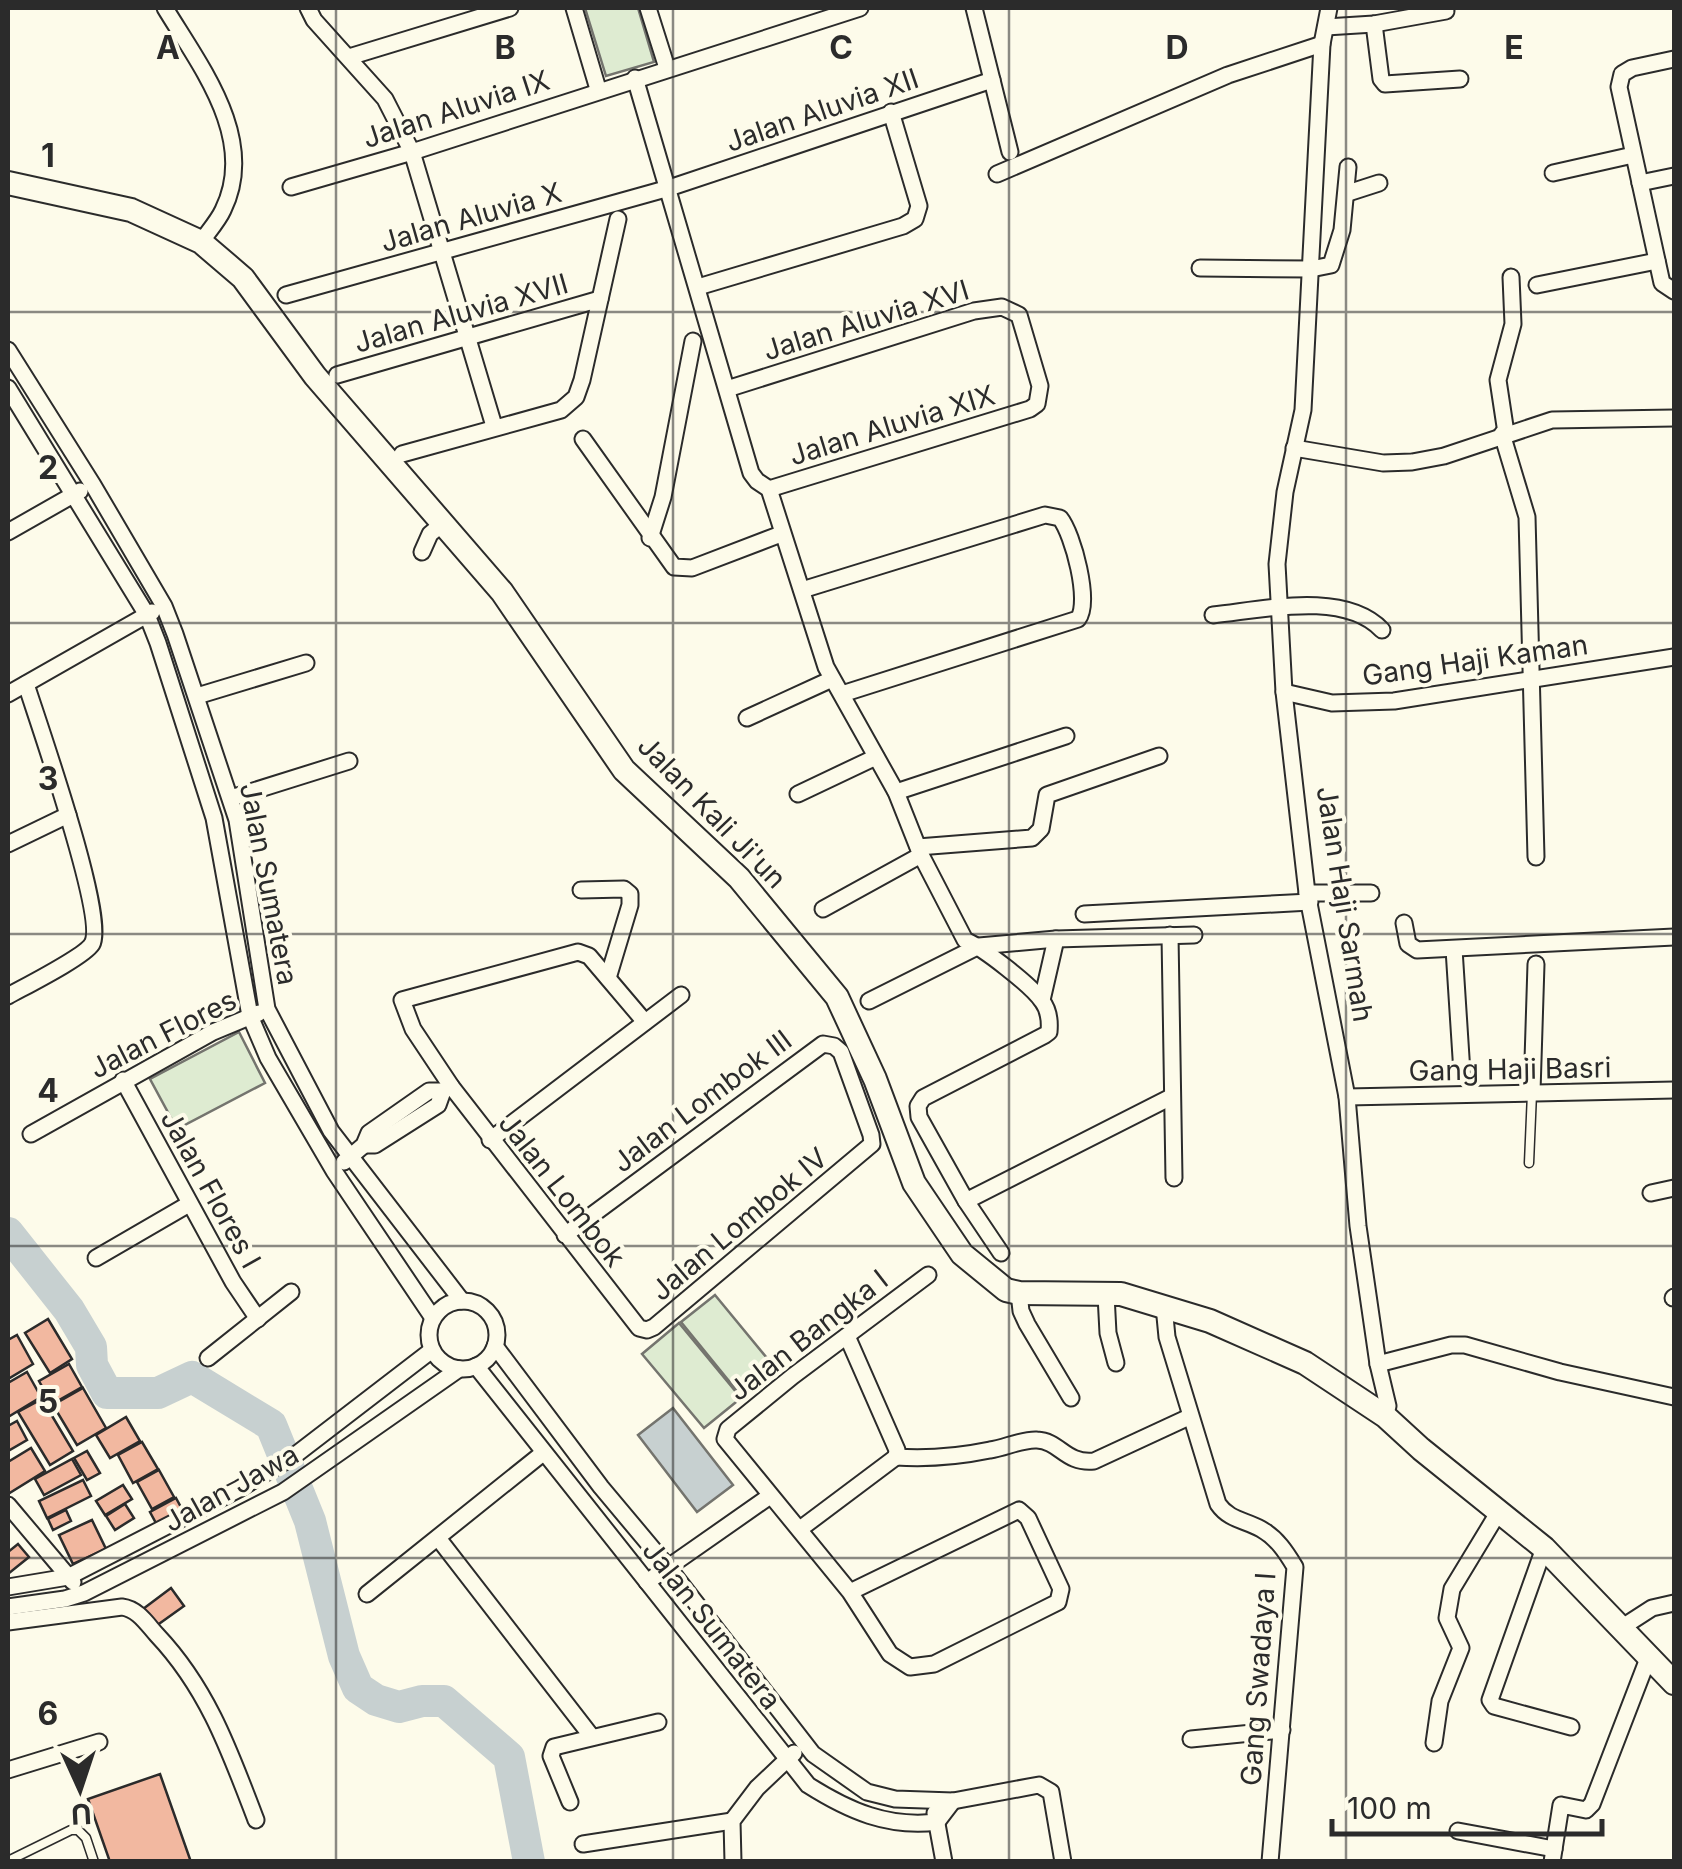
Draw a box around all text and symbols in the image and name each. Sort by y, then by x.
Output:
text: A [156,28,180,67]
text: B [494,28,516,67]
text: C [829,28,853,67]
text: D [1165,28,1189,67]
text: E [1504,28,1524,67]
street label: Jalan Aluvia XII [721,61,923,159]
street label: Jalan Aluvia IX [358,63,554,155]
text: 1 [41,136,55,175]
street label: Jalan Aluvia X [377,175,565,259]
street label: Jalan Aluvia XVII [350,266,572,360]
street label: Jalan Aluvia XVI [759,273,973,367]
street label: Jalan Aluvia XIX [785,378,999,472]
text: 2 [38,448,58,487]
street label: Gang Haji Kaman [1360,627,1590,693]
street label: Jalan Kali Ji'un [631,729,793,895]
text: 3 [38,759,58,798]
street label: Jalan Sumatera [233,780,305,988]
street label: Jalan Haji Sarmah [1310,784,1380,1024]
street label: Jalan Flores [84,983,242,1085]
street label: Jalan Lombok III [606,1023,798,1179]
street label: Gang Haji Basri [1408,1050,1612,1088]
text: 4 [37,1071,59,1110]
street label: Jalan Flores I [154,1104,268,1274]
street label: Jalan Lombok [492,1107,632,1273]
street label: Jalan Lombok IV [644,1140,834,1308]
street label: Jalan Bangka I [722,1262,894,1408]
text: 5 [38,1382,58,1421]
street label: Jalan Jawa [158,1437,304,1539]
street label: Jalan Sumatera [636,1534,788,1716]
street label: Gang Swadaya I [1234,1571,1282,1787]
text: 6 [38,1694,58,1733]
north arrow [30,1739,130,1839]
scale bar [1332,1774,1602,1836]
text: 100 m [1347,1790,1432,1826]
text: U [70,1796,92,1831]

